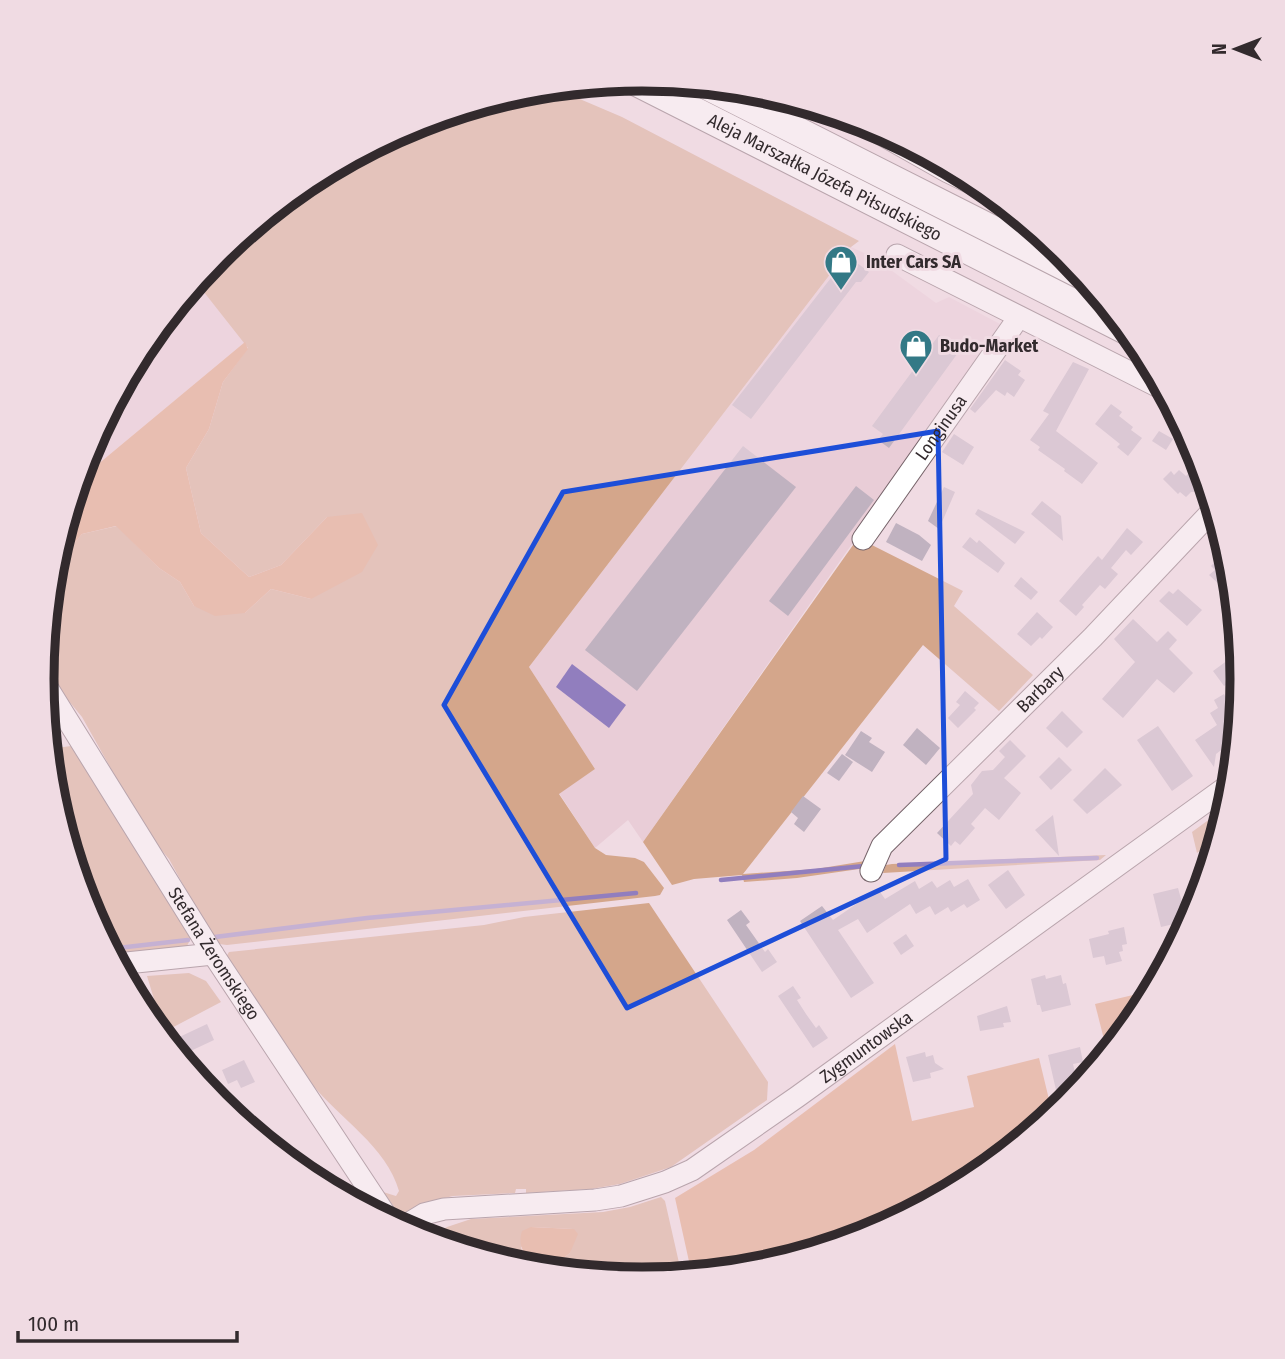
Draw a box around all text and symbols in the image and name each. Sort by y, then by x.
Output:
north arrow [1201,14,1271,84]
text: N [1208,43,1231,55]
street label: Aleja Marszałka Józefa Piłsudskiego [704,109,945,246]
shop icon: Inter Cars SA [822,243,860,292]
place label: Inter Cars SA [866,251,961,273]
shop icon: Budo-Market [897,327,935,376]
place label: Budo-Market [940,335,1039,357]
street label: Longinusa [911,391,972,465]
street label: Barbary [1012,661,1068,717]
street label: Stefana Żeromskiego [163,883,265,1024]
street label: Zygmuntowska [816,1006,917,1088]
scale bar [18,1300,236,1344]
text: 100 m [28,1311,79,1337]

